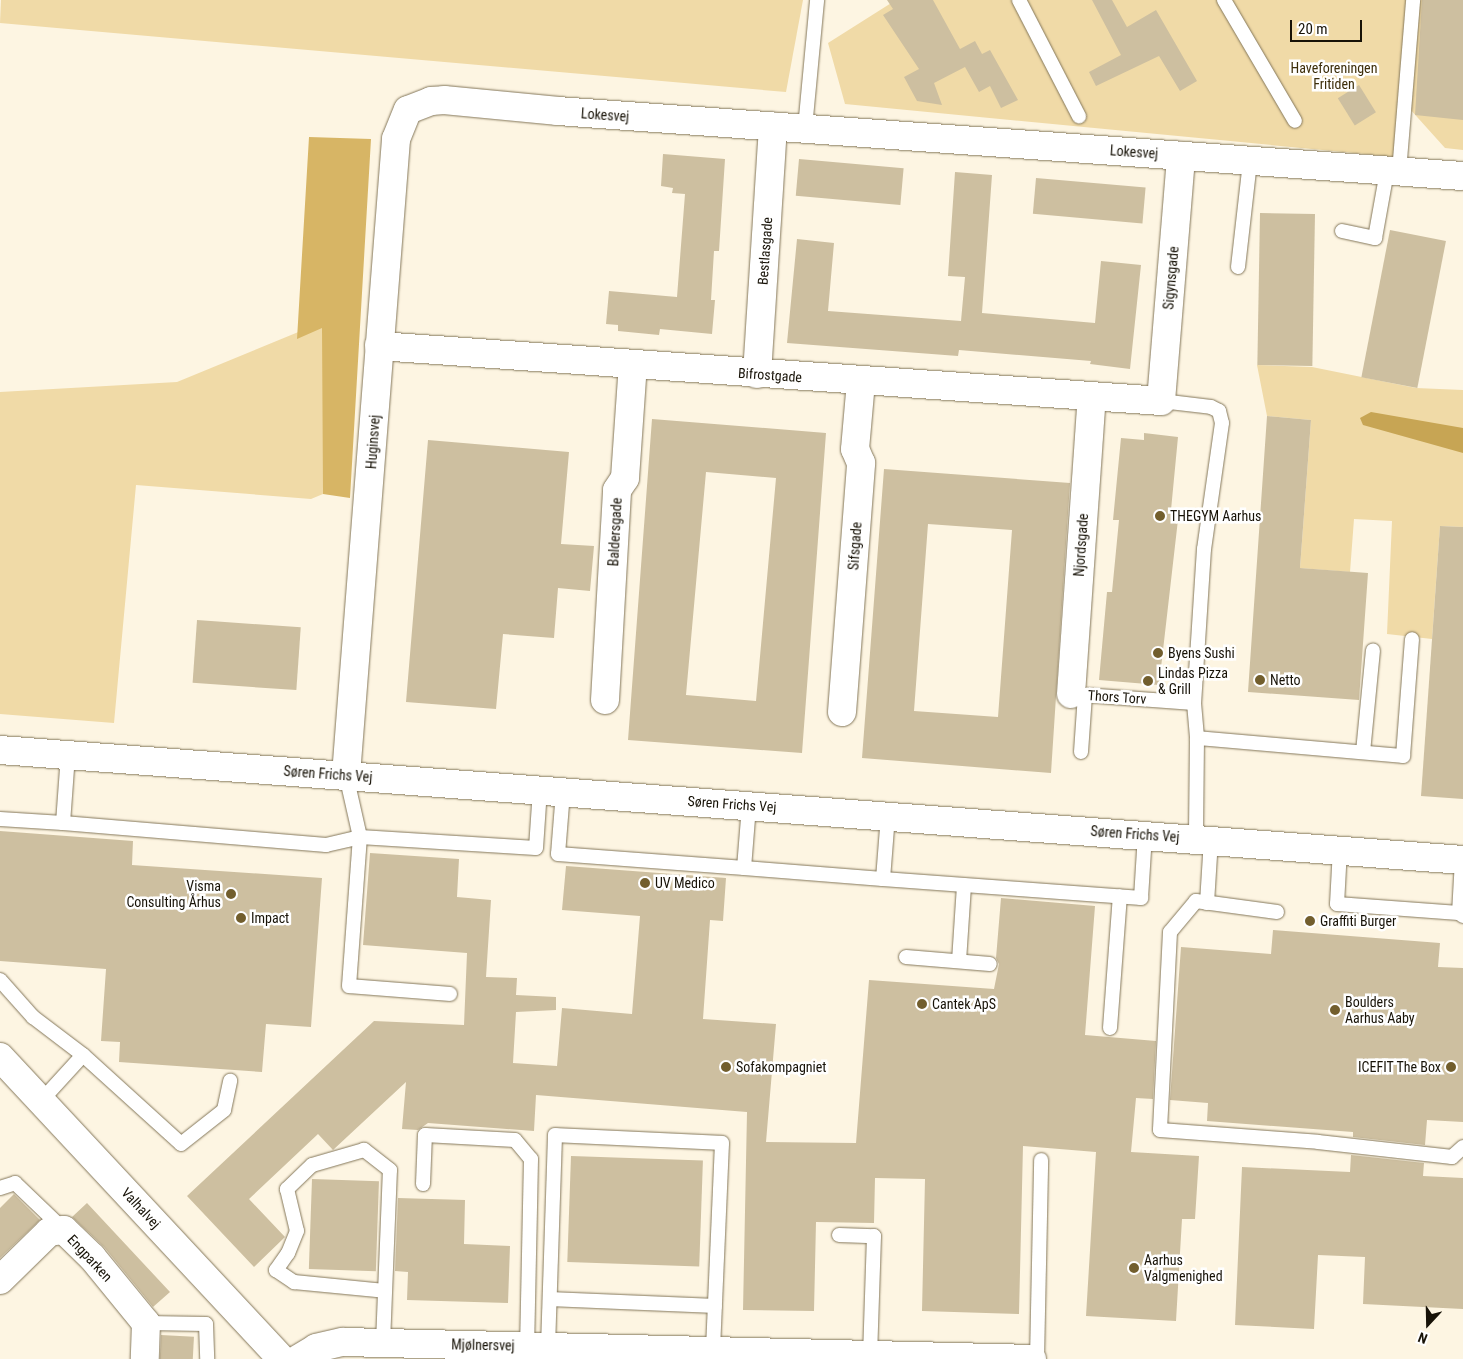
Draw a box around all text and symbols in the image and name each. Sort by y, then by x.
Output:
scale bar [1293,10,1366,42]
text: 20 m [1298,20,1328,38]
park label: Haveforeningen Fritiden [1291,60,1377,92]
street label: Lokesvej [580,105,630,125]
street label: Lokesvej [1109,142,1159,162]
street label: Bestlasgade [754,216,776,286]
street label: Sigynsgade [1160,246,1182,310]
street label: Bifrostgade [737,364,803,386]
street label: Huginsvej [363,414,383,470]
street label: Baldersgade [605,497,625,567]
place label: THEGYM Aarhus [1170,508,1261,524]
marker: THEGYM Aarhus [1154,510,1166,522]
street label: Njordsgade [1070,513,1092,577]
street label: Sifsgade [845,521,865,571]
place label: Byens Sushi [1168,645,1235,661]
marker: Byens Sushi [1152,647,1164,659]
place label: Lindas Pizza & Grill [1158,665,1228,698]
place label: Netto [1270,672,1300,688]
marker: Netto [1254,674,1266,686]
marker: Lindas Pizza & Grill [1142,675,1154,687]
street label: Thors Torv [1087,687,1147,707]
street label: Søren Frichs Vej [283,763,373,785]
street label: Søren Frichs Vej [687,793,777,815]
street label: Søren Frichs Vej [1090,823,1180,845]
place label: UV Medico [655,875,715,891]
marker: UV Medico [639,877,651,889]
place label: Visma Consulting Århus [126,878,221,910]
marker: Visma Consulting Århus [225,888,237,900]
place label: Impact [251,910,289,926]
marker: Impact [235,912,247,924]
place label: Graffiti Burger [1320,913,1396,929]
marker: Graffiti Burger [1304,915,1316,927]
place label: Boulders Aarhus Aaby [1345,994,1415,1026]
place label: Cantek ApS [932,996,996,1012]
marker: Cantek ApS [916,998,928,1010]
marker: Boulders Aarhus Aaby [1329,1004,1341,1016]
place label: Sofakompagniet [736,1059,827,1075]
place label: ICEFIT The Box [1358,1059,1441,1075]
marker: Sofakompagniet [720,1061,732,1073]
marker: ICEFIT The Box [1445,1061,1457,1073]
street label: Valhalvej [118,1184,164,1232]
street label: Engparken [64,1231,116,1285]
place label: Aarhus Valgmenighed [1144,1252,1223,1284]
marker: Aarhus Valgmenighed [1128,1262,1140,1274]
north arrow [1403,1299,1453,1349]
text: N [1416,1329,1430,1347]
street label: Mjølnersvej [451,1336,515,1354]

